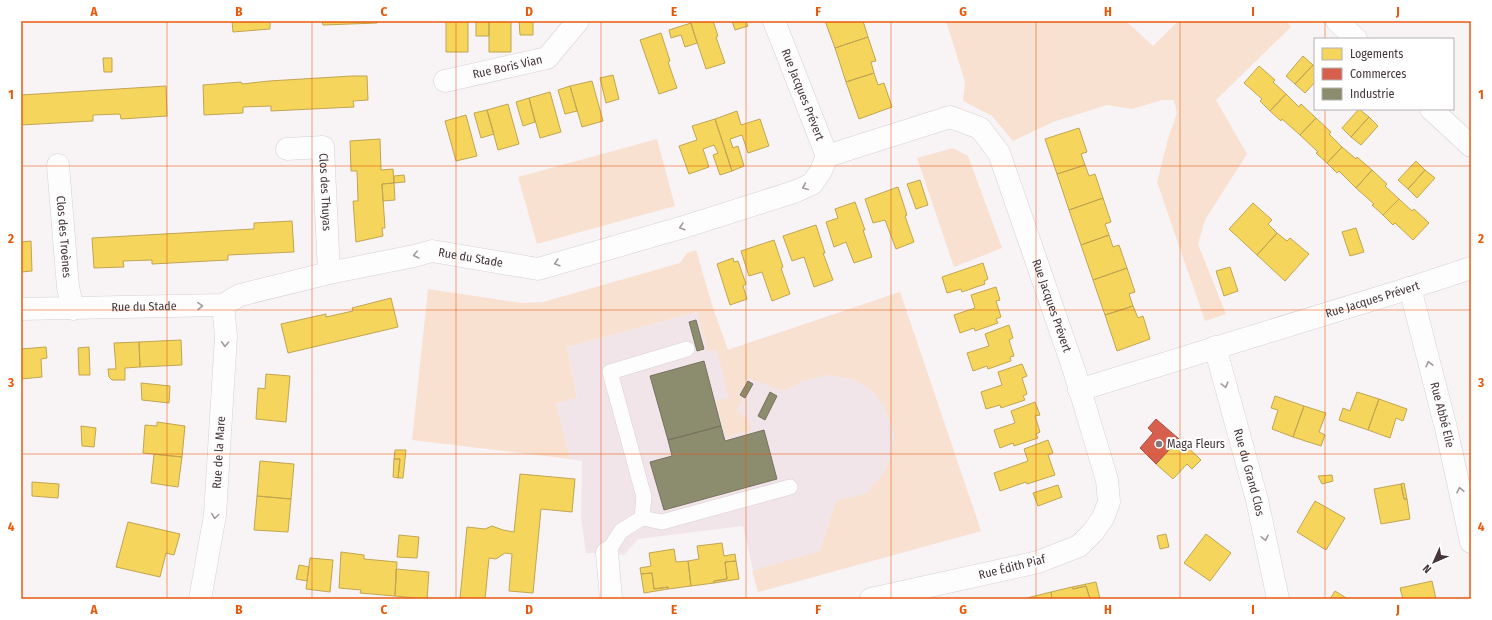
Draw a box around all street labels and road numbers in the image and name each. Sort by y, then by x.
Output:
street label: Rue Jacques Prévert [779,47,827,143]
street label: Rue Boris Vian [471,52,544,82]
street label: Clos des Thuyas [316,153,334,231]
street label: Clos des Troènes [54,195,74,278]
street label: Rue du Stade [437,245,504,270]
street label: Rue Jacques Prévert [1029,257,1074,354]
street label: Rue Jacques Prévert [1324,278,1421,321]
street label: Rue du Stade [111,299,177,314]
street label: Rue Abbé Elie [1427,381,1457,449]
street label: Rue de la Mare [210,416,228,489]
street label: Rue du Grand Clos [1231,427,1267,517]
street label: Rue Édith Piaf [977,551,1048,582]

